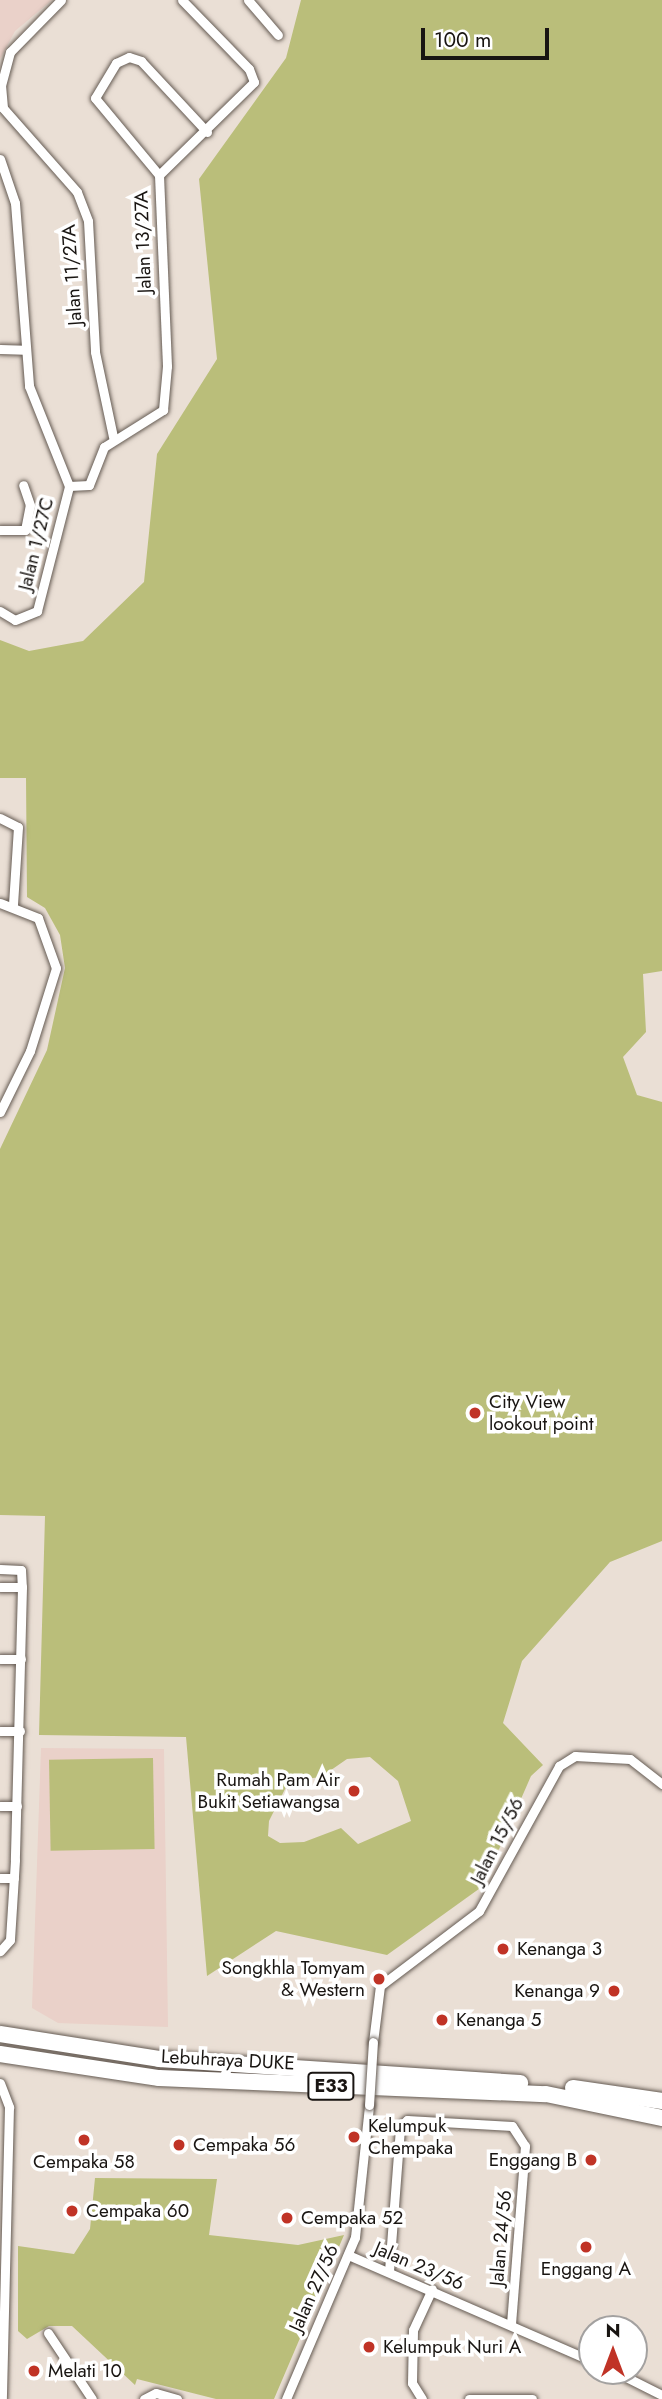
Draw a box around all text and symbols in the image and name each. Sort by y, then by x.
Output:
scale bar [424,14,552,58]
text: 100 m [434,25,491,55]
street label: Jalan 13/27A [130,190,156,294]
street label: Jalan 11/27A [57,224,87,326]
street label: Jalan 1/27C [13,495,59,593]
place label: City View lookout point [489,1391,593,1435]
marker: City View lookout point [467,1405,483,1421]
place label: Rumah Pam Air Bukit Setiawangsa [197,1769,340,1813]
marker: Rumah Pam Air Bukit Setiawangsa [346,1783,362,1799]
street label: Jalan 15/56 [466,1794,528,1888]
place label: Kenanga 3 [517,1938,602,1960]
marker: Kenanga 3 [495,1941,511,1957]
place label: Songkhla Tomyam & Western [222,1957,365,2001]
marker: Songkhla Tomyam & Western [371,1971,387,1987]
place label: Kenanga 9 [514,1980,600,2002]
marker: Kenanga 9 [606,1983,622,1999]
place label: Kenanga 5 [456,2009,541,2031]
marker: Kenanga 5 [434,2012,450,2028]
street label: Lebuhraya DUKE [161,2045,295,2075]
road number: E33 [306,2072,356,2100]
place label: Kelumpuk Chempaka [368,2115,453,2159]
marker: Kelumpuk Chempaka [346,2129,362,2145]
marker: Cempaka 58 [76,2132,92,2148]
place label: Cempaka 56 [193,2134,295,2156]
marker: Cempaka 56 [171,2137,187,2153]
place label: Enggang B [489,2149,577,2171]
place label: Cempaka 58 [33,2151,135,2173]
marker: Enggang B [583,2152,599,2168]
street label: Jalan 24/56 [485,2189,517,2287]
place label: Cempaka 60 [86,2200,189,2222]
marker: Cempaka 60 [64,2203,80,2219]
place label: Cempaka 52 [301,2207,403,2229]
marker: Cempaka 52 [279,2210,295,2226]
street label: Jalan 23/56 [371,2237,467,2295]
marker: Enggang A [578,2239,594,2255]
street label: Jalan 27/56 [285,2241,343,2335]
place label: Enggang A [541,2258,631,2280]
north arrow [578,2315,648,2385]
text: N [605,2317,621,2344]
place label: Kelumpuk Nuri A [383,2336,521,2358]
marker: Kelumpuk Nuri A [361,2339,377,2355]
place label: Melati 10 [48,2360,122,2382]
marker: Melati 10 [26,2363,42,2379]

